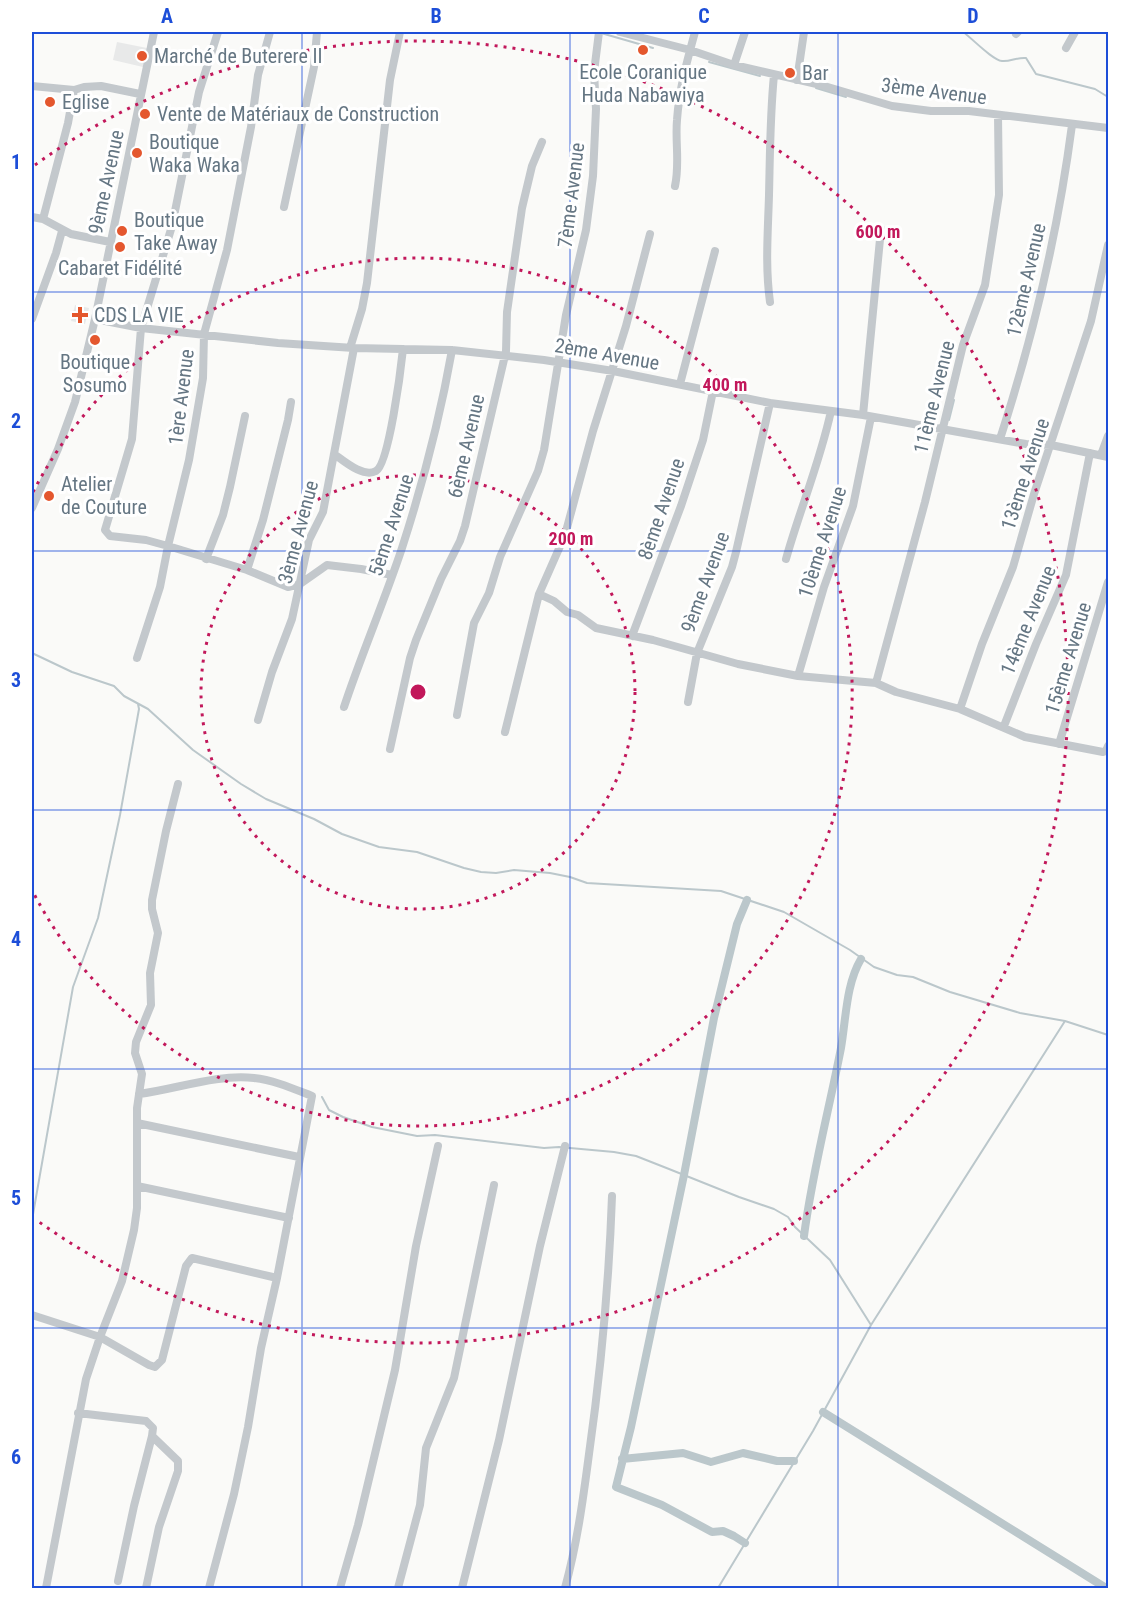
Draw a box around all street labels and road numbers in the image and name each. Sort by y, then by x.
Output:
street label: 3ème Avenue [880,73,988,109]
street label: 9ème Avenue [83,128,129,236]
street label: 7ème Avenue [553,141,589,249]
street label: 12ème Avenue [1001,221,1051,339]
street label: 2ème Avenue [553,333,661,375]
street label: 11ème Avenue [908,338,960,456]
street label: 1ère Avenue [163,348,199,446]
street label: 6ème Avenue [442,392,490,500]
street label: 13ème Avenue [996,415,1054,533]
street label: 8ème Avenue [632,455,690,563]
street label: 5ème Avenue [363,471,419,579]
street label: 3ème Avenue [273,478,323,586]
street label: 10ème Avenue [793,483,851,601]
street label: 9ème Avenue [676,528,734,636]
street label: 14ème Avenue [995,562,1061,678]
street label: 15ème Avenue [1040,599,1096,717]

